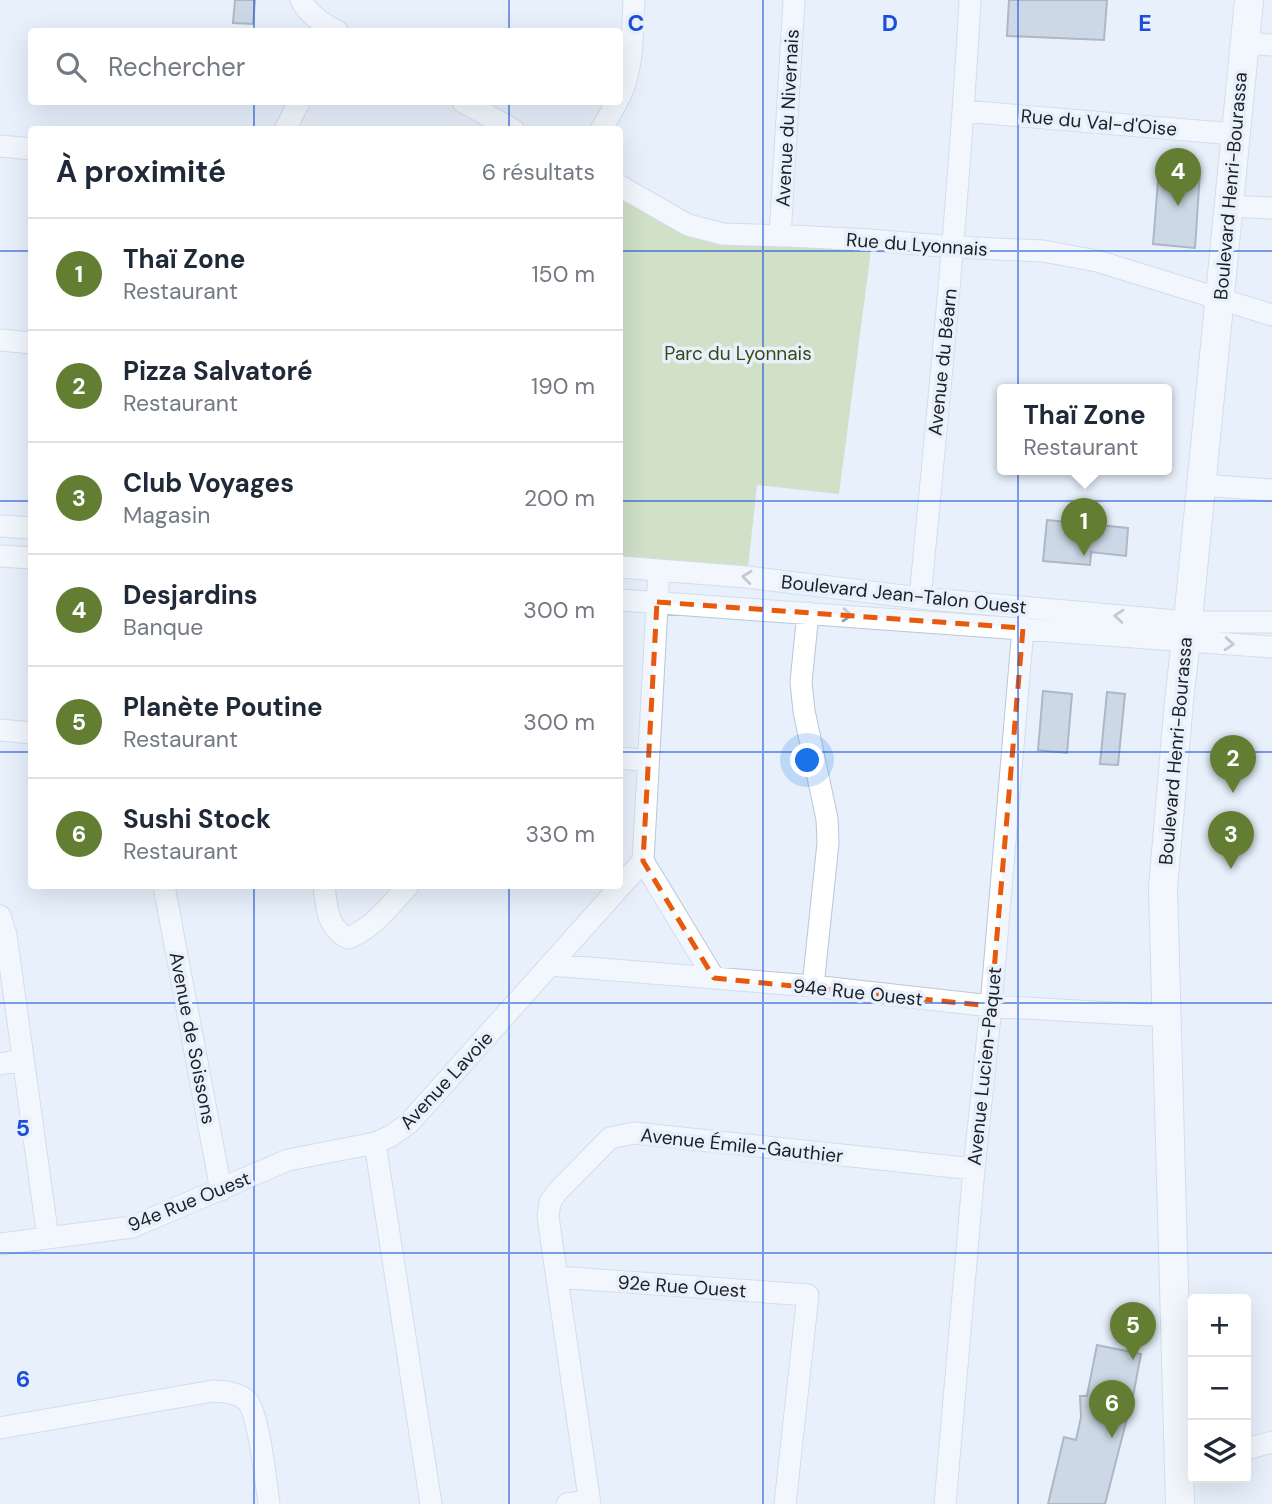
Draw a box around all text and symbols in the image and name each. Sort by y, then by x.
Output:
text: C [628,8,644,38]
text: D [882,8,898,38]
text: E [1138,8,1152,38]
search box [28,28,623,105]
street label: Avenue du Nivernais [770,29,805,207]
icon: search [52,48,90,86]
text: Rechercher [108,50,245,84]
street label: Boulevard Henri-Bourassa [1208,71,1253,301]
street label: Rue du Val-d'Oise [1020,103,1178,142]
pin: 4 [1155,148,1201,206]
text: À proximité [56,152,226,191]
text: 6 résultats [482,157,595,187]
street label: Rue du Lyonnais [845,227,989,262]
text: Thaï Zone [123,242,245,276]
text: 1 [75,259,83,289]
text: 150 m [531,259,595,289]
text: Restaurant [123,276,238,306]
street label: Avenue du Béarn [922,287,963,437]
park label: Parc du Lyonnais [664,341,812,366]
text: Pizza Salvatoré [123,354,313,388]
text: 2 [72,371,86,401]
text: 190 m [531,371,595,401]
popup [997,384,1172,475]
text: Restaurant [123,388,238,418]
text: Thaï Zone [1023,398,1146,432]
text: Restaurant [1023,432,1138,462]
text: Club Voyages [123,466,294,500]
text: 3 [72,483,86,513]
text: 200 m [524,483,595,513]
pin: 1 [1061,498,1107,556]
text: Magasin [123,500,210,530]
street label: Boulevard Jean-Talon Ouest [780,569,1028,620]
one-way arrow [741,570,752,585]
text: Desjardins [123,578,258,612]
text: 4 [72,595,86,625]
text: 300 m [523,595,595,625]
one-way arrow [842,608,853,623]
one-way arrow [1114,608,1125,623]
text: Banque [123,612,203,642]
street label: Boulevard Henri-Bourassa [1153,636,1198,866]
one-way arrow [1224,636,1235,651]
text: Planète Poutine [123,690,323,724]
text: 5 [72,707,86,737]
text: 300 m [523,707,595,737]
text: Restaurant [123,724,238,754]
pin: 2 [1210,735,1256,793]
your location [790,743,824,777]
text: Sushi Stock [123,802,271,836]
pin: 3 [1208,811,1254,869]
text: 6 [72,819,86,849]
text: 330 m [525,819,595,849]
text: Restaurant [123,836,238,866]
street label: Avenue de Soissons [164,950,221,1126]
street label: Avenue Lucien-Paquet [962,966,1007,1167]
street label: 94e Rue Ouest [792,973,924,1012]
street label: Avenue Lavoie [394,1026,498,1135]
text: 5 [16,1113,30,1143]
street label: Avenue Émile-Gauthier [639,1122,844,1169]
street label: 94e Rue Ouest [124,1165,254,1237]
street label: 92e Rue Ouest [617,1270,747,1303]
map controls [1188,1294,1251,1483]
button: + [1188,1294,1251,1357]
pin: 5 [1110,1302,1156,1360]
button: − [1188,1357,1251,1420]
text: 6 [16,1364,30,1394]
pin: 6 [1089,1380,1135,1438]
button: layers [1188,1420,1251,1483]

